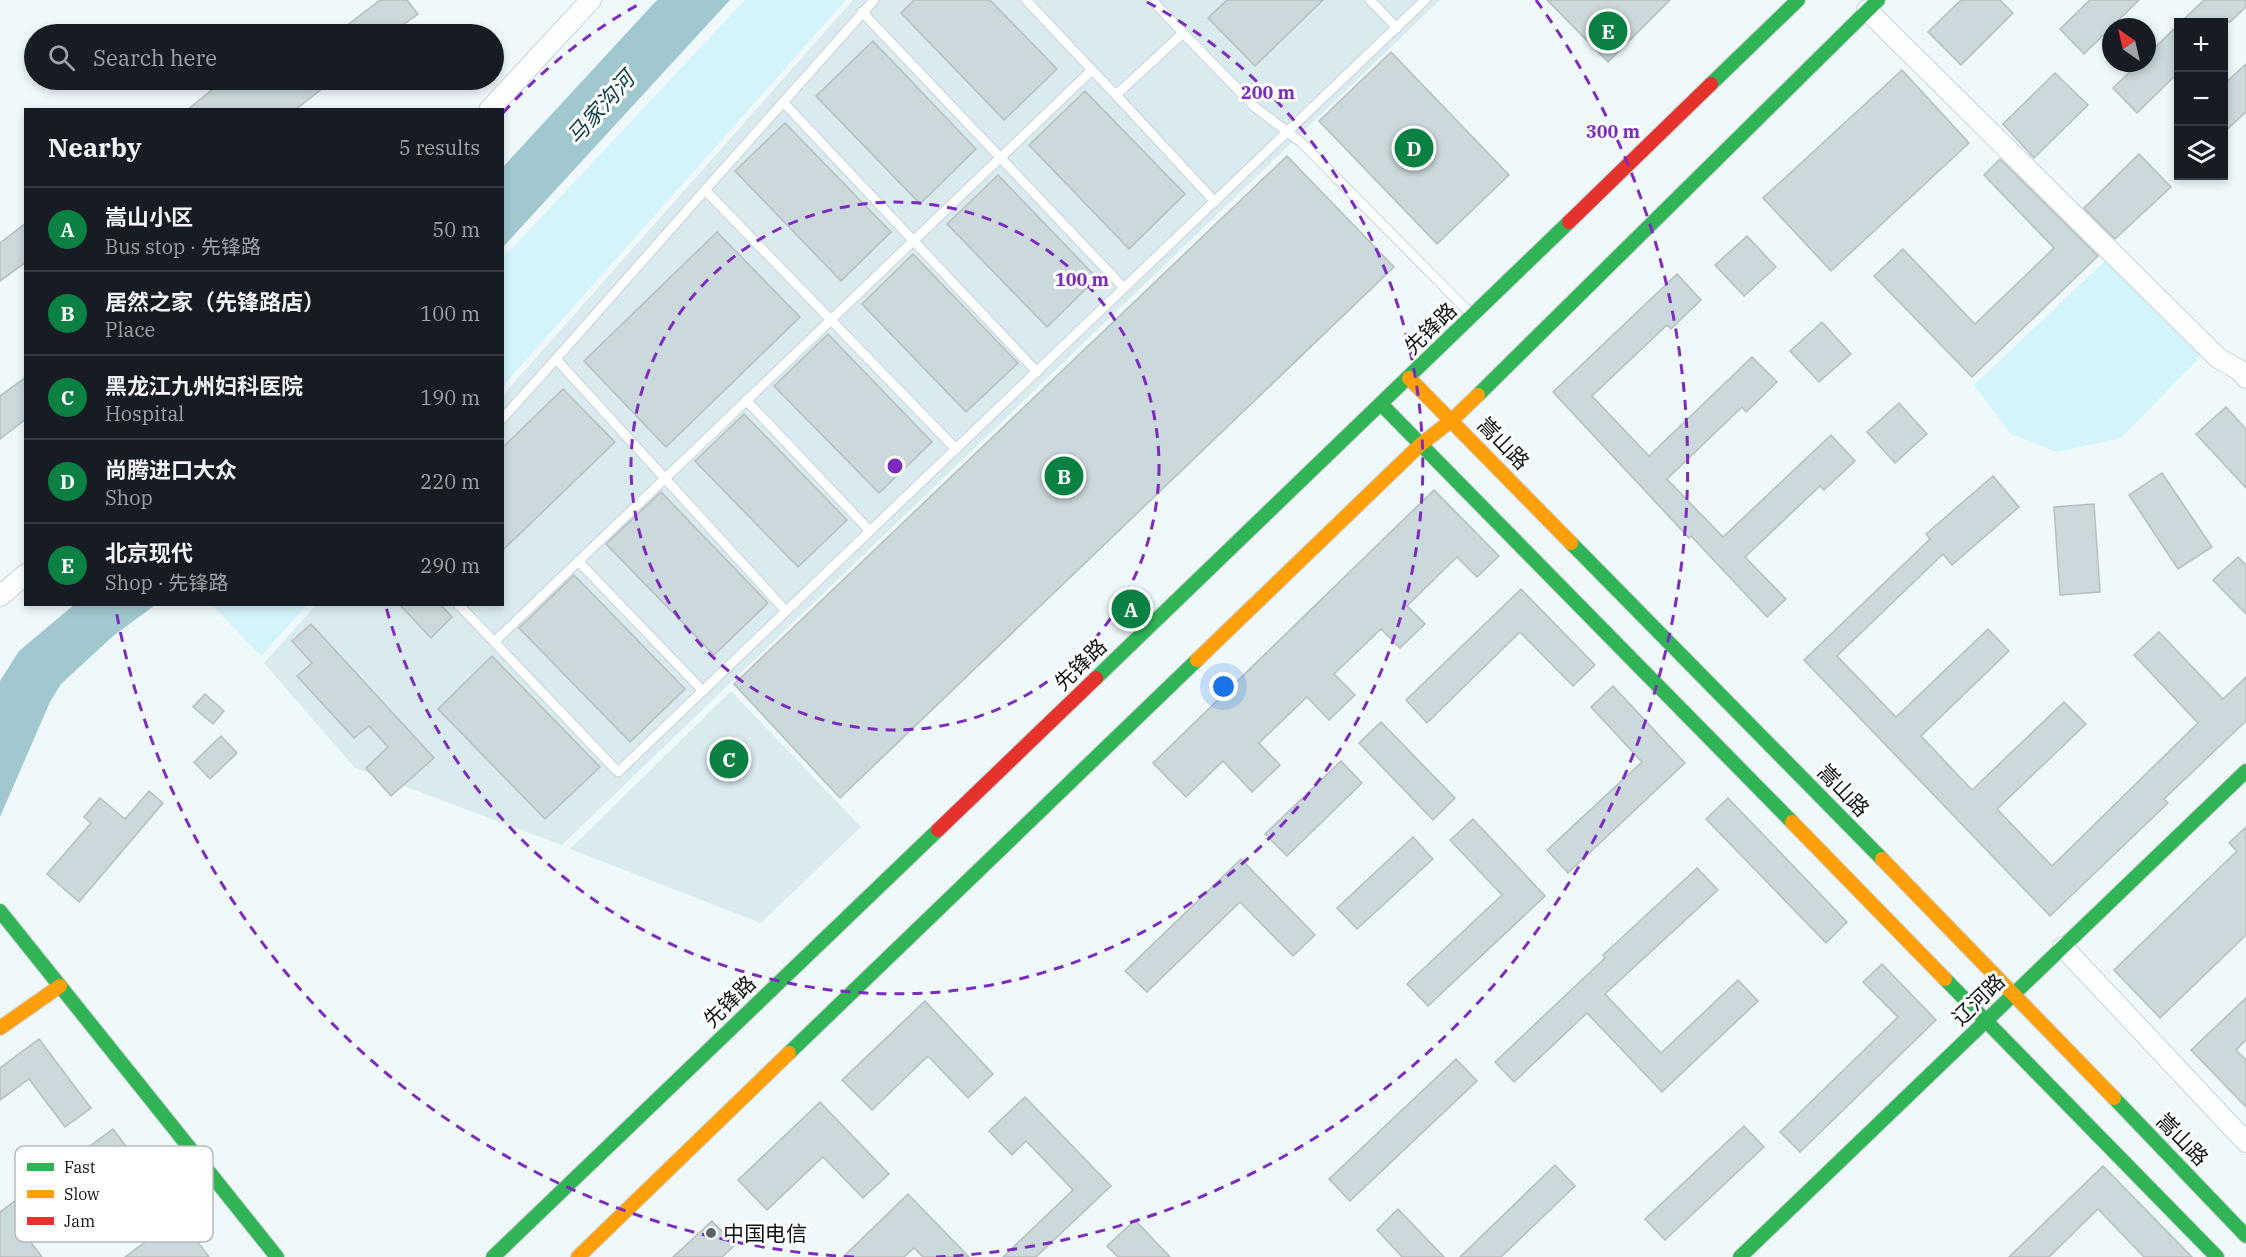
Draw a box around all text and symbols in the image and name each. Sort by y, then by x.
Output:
pin: E [1588,9,1628,54]
north arrow [2102,18,2156,72]
map controls [2174,18,2228,180]
button: + [2174,18,2228,72]
search box [24,24,504,90]
icon: search [45,41,78,74]
text: Search here [93,43,217,72]
water label: 马家沟河 [560,62,643,149]
button: − [2174,72,2228,126]
text: 200 m [1241,81,1296,104]
text: 300 m [1586,120,1641,143]
pin: D [1394,126,1434,170]
button: layers [2174,126,2228,180]
text: Nearby [48,130,142,164]
text: 5 results [399,134,480,161]
text: 嵩山小区 [105,202,193,231]
text: A [61,216,74,243]
text: 50 m [432,216,480,243]
text: Bus stop · 先锋路 [105,233,261,260]
text: 100 m [1055,268,1110,291]
text: 居然之家（先锋路店） [105,287,325,316]
street label: 先锋路 [1398,296,1462,360]
text: B [60,300,75,327]
text: 100 m [420,300,480,327]
text: Place [105,316,155,343]
text: 黑龙江九州妇科医院 [105,371,303,400]
text: C [61,384,74,411]
text: 190 m [420,384,480,411]
text: Hospital [105,400,184,427]
street label: 嵩山路 [1472,411,1536,475]
pin: B [1044,454,1084,498]
text: 尚腾进口大众 [105,455,237,484]
centre of rings [885,456,905,476]
text: D [60,468,75,495]
text: 220 m [420,468,480,495]
text: Shop [105,484,153,511]
text: 北京现代 [105,538,193,567]
text: E [61,552,74,579]
text: 290 m [420,552,480,579]
text: Shop · 先锋路 [105,569,229,596]
pin: A [1112,586,1150,632]
street label: 先锋路 [1048,632,1112,696]
your location [1209,672,1238,701]
pin: C [710,736,748,782]
street label: 嵩山路 [1812,758,1876,822]
street label: 辽河路 [1946,967,2010,1031]
street label: 先锋路 [697,969,761,1033]
street label: 嵩山路 [2151,1107,2215,1171]
legend [15,1146,213,1242]
text: Fast [64,1157,96,1177]
text: Slow [64,1184,100,1204]
text: Jam [64,1211,95,1231]
place label: 中国电信 [723,1219,807,1247]
marker: 中国电信 [704,1226,718,1240]

